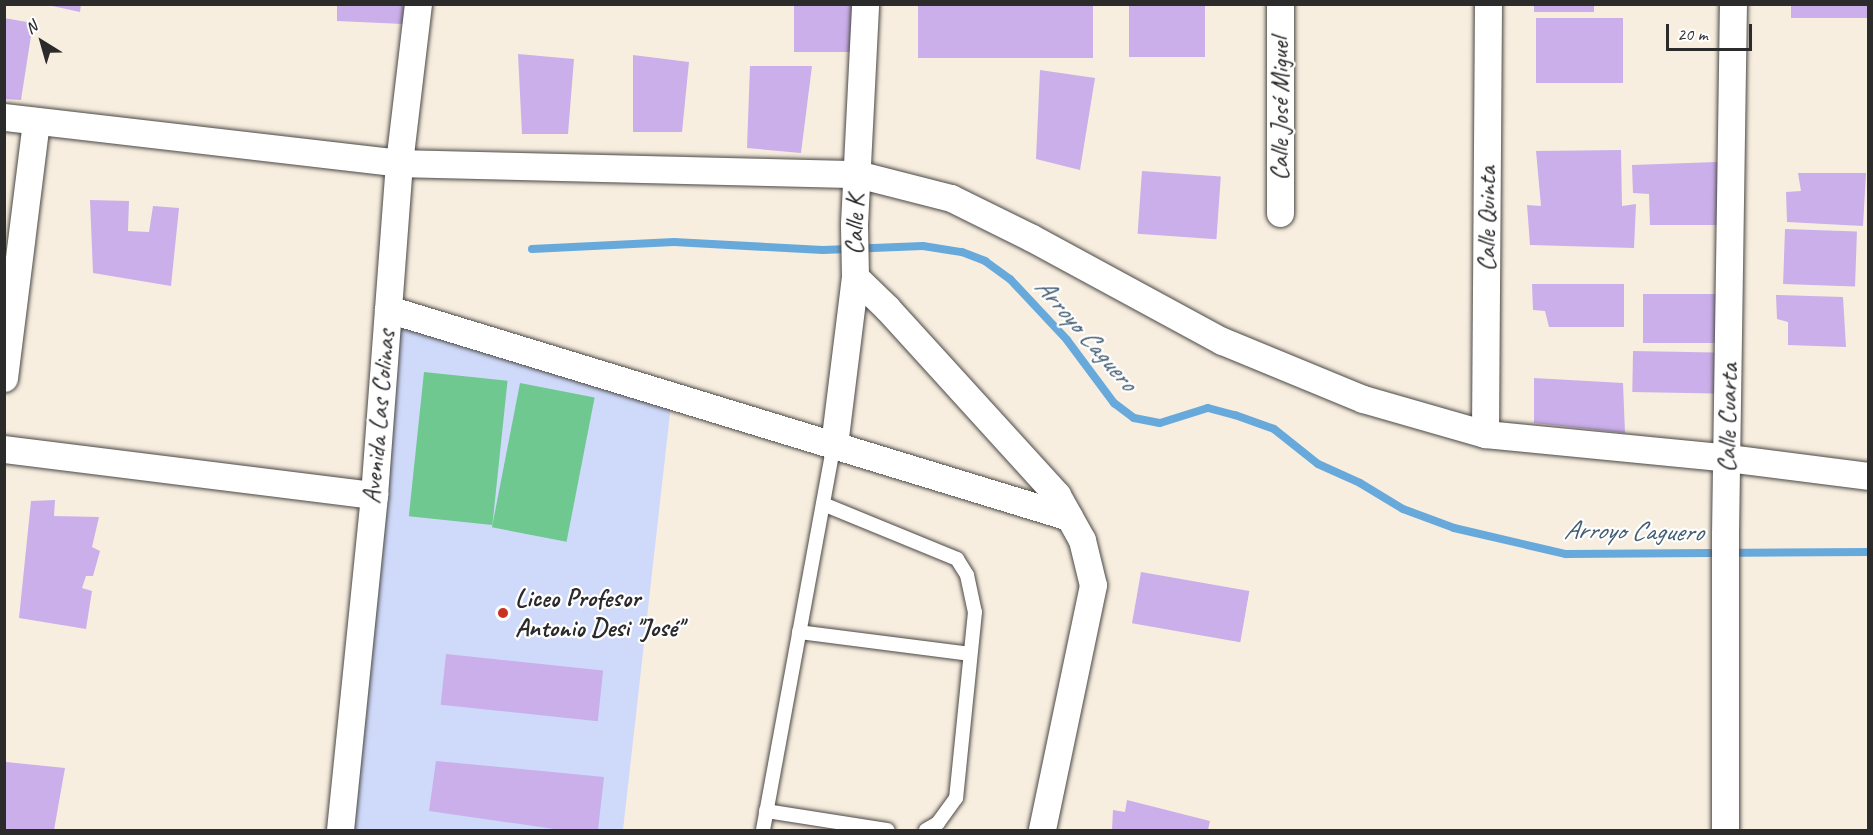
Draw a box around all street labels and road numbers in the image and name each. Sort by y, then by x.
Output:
street label: Calle José Miguel [1264,37,1296,181]
street label: Calle Quinta [1471,166,1503,272]
street label: Calle K [839,195,871,255]
street label: Avenida Las Colinas [356,329,402,505]
street label: Calle Cuarta [1711,364,1745,472]

